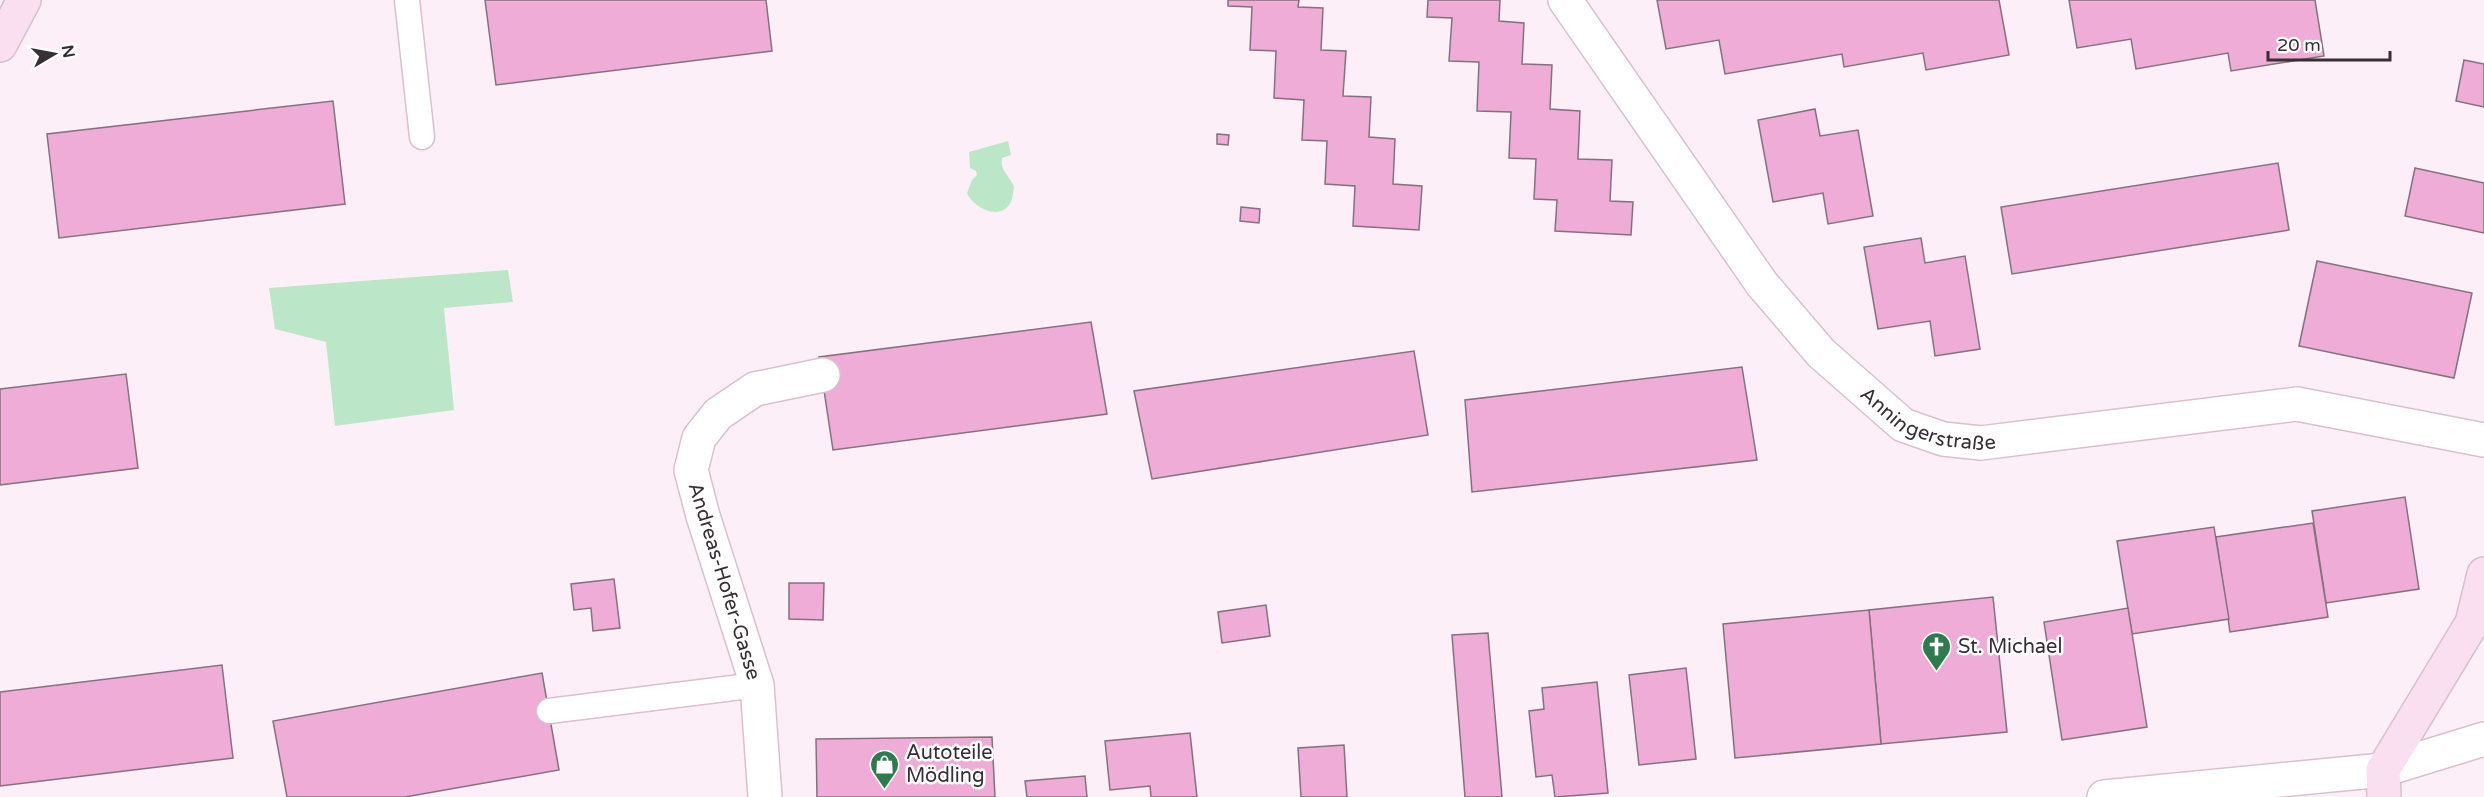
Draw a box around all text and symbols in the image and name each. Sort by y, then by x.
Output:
north arrow [24,24,84,84]
scale bar [2268,24,2390,62]
text: 20 m [2277,34,2321,56]
text: N [57,44,79,60]
street label: Anningerstraße [1855,382,1997,456]
street label: Andreas-Hofer-Gasse [683,480,766,683]
church icon: St. Michael [1921,630,1953,672]
place label: St. Michael [1958,635,2062,659]
place label: Autoteile Mödling [906,741,993,788]
shop icon: Autoteile Mödling [869,748,901,790]

